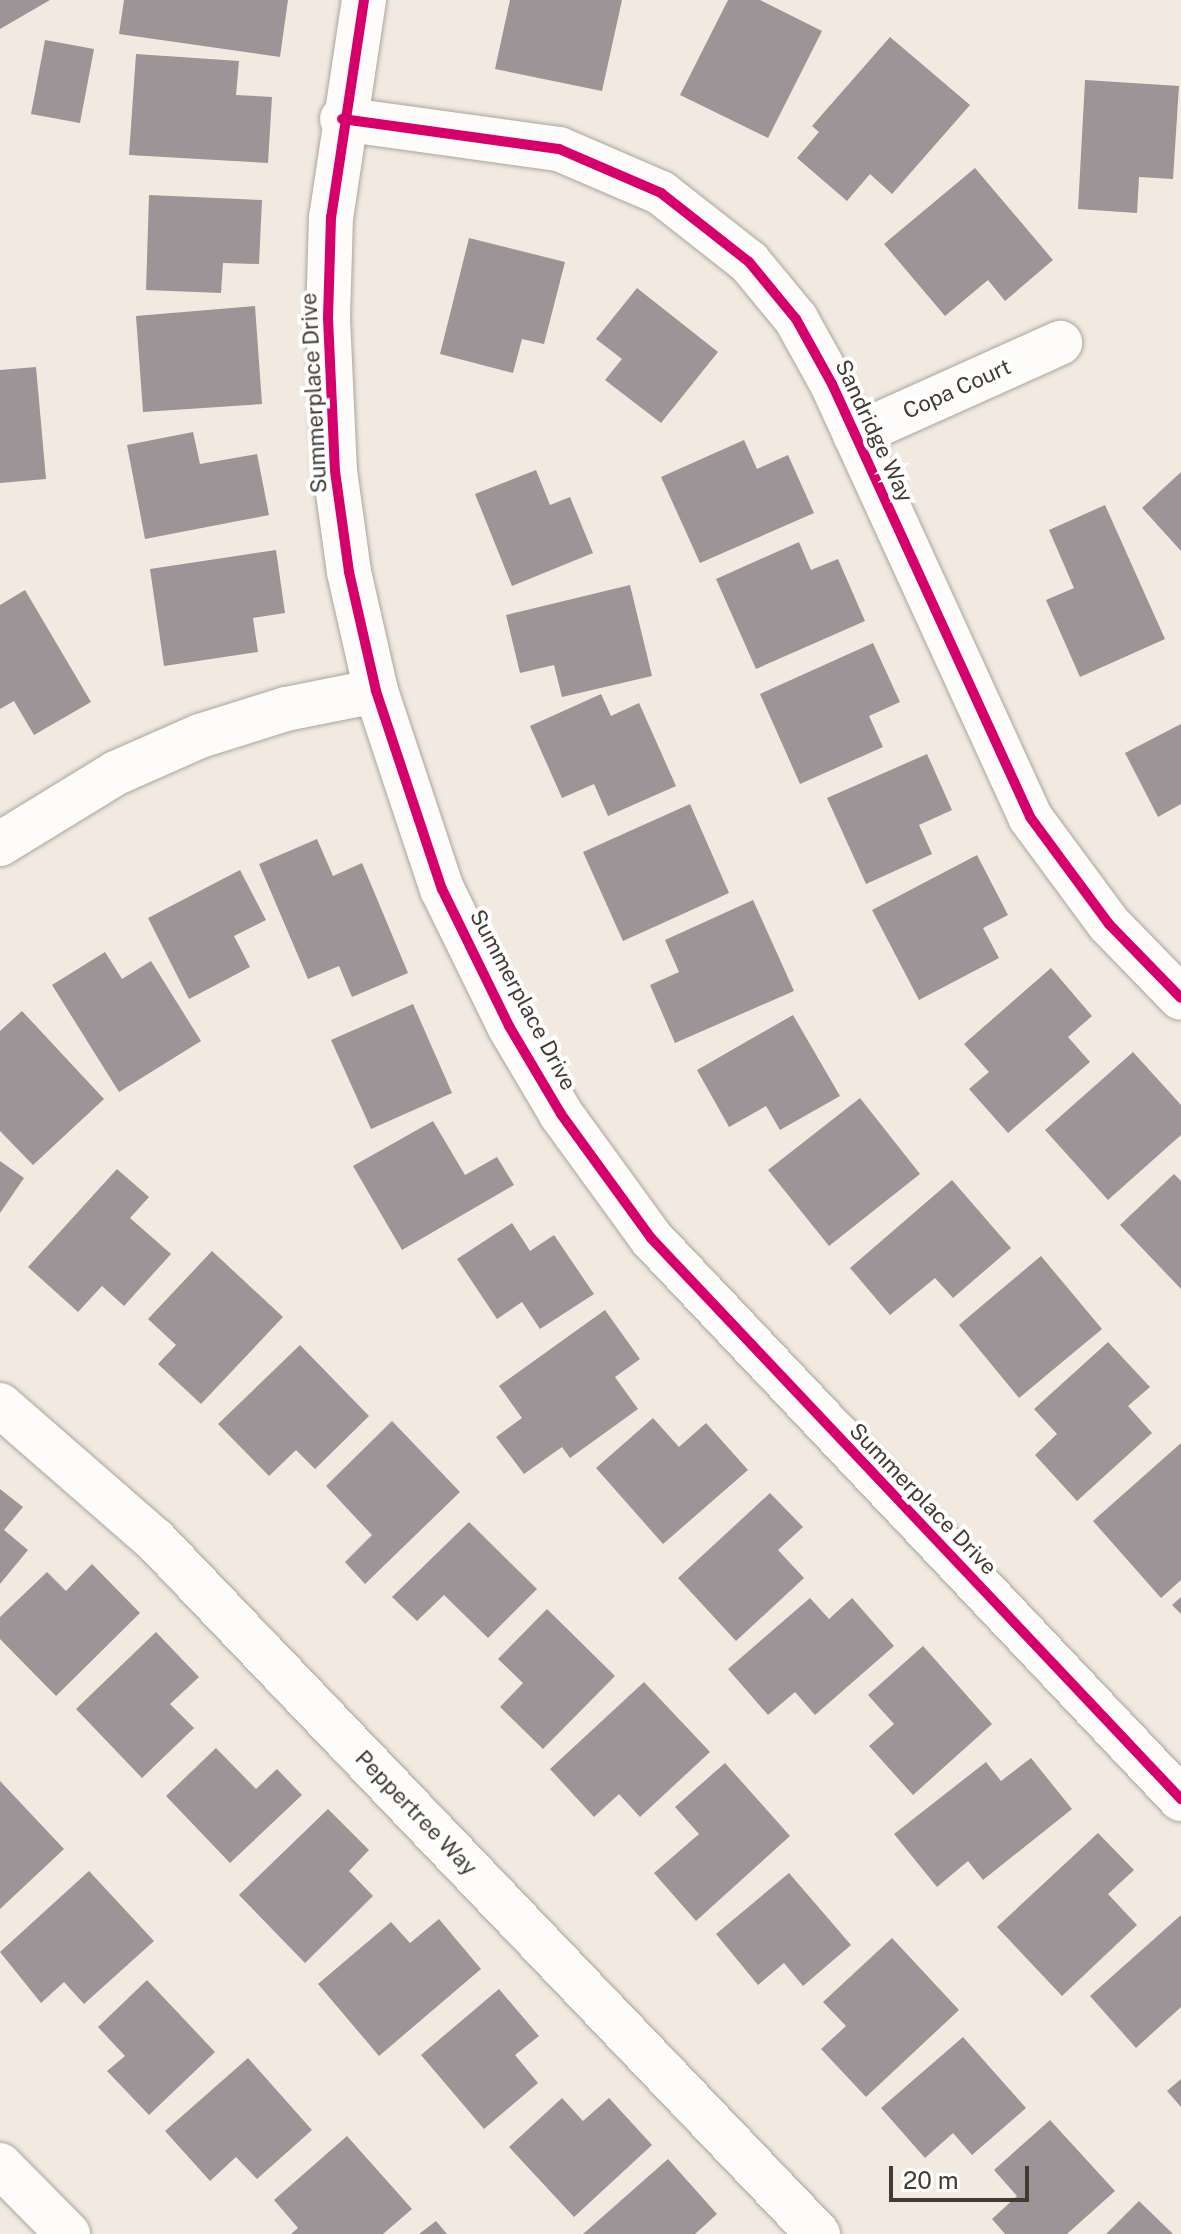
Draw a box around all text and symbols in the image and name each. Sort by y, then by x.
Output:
street label: Summerplace Drive [296,292,332,494]
street label: Copa Court [899,353,1015,425]
street label: Sandridge Way [829,355,919,507]
street label: Summerplace Drive [464,905,582,1095]
street label: Summerplace Drive [844,1418,1002,1580]
street label: Peppertree Way [350,1745,482,1881]
scale bar [893,2150,1033,2200]
text: 20 m [903,2166,959,2194]

